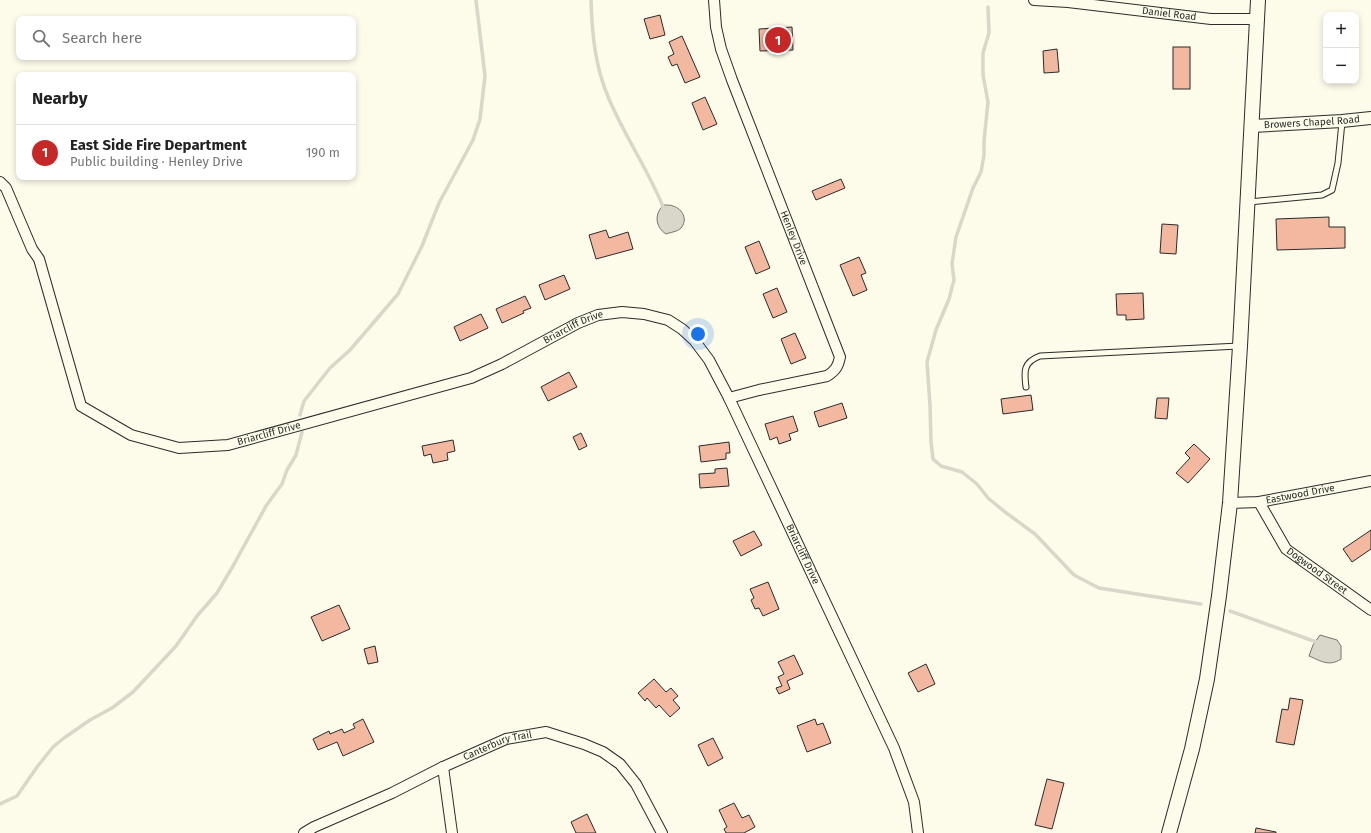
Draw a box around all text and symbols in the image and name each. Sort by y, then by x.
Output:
street label: Daniel Road [1141,5,1197,23]
map controls [1323,12,1359,84]
button: + [1323,12,1359,48]
search box [16,16,356,60]
pin: 1 [765,25,791,55]
icon: search [30,27,52,49]
text: Search here [62,29,142,47]
button: − [1323,48,1359,84]
text: Nearby [32,88,87,109]
street label: Browers Chapel Road [1264,113,1360,131]
text: East Side Fire Department [70,136,247,154]
text: 1 [42,145,48,160]
text: 190 m [306,145,340,160]
text: Public building · Henley Drive [70,154,243,169]
street label: Henley Drive [778,209,810,267]
street label: Briarcliff Drive [541,308,604,347]
your location [688,324,708,344]
street label: Briarcliff Drive [236,419,302,448]
street label: Eastwood Drive [1265,482,1336,507]
street label: Briarcliff Drive [783,522,822,586]
street label: Dogwood Street [1284,545,1350,597]
street label: Canterbury Trail [461,729,533,763]

